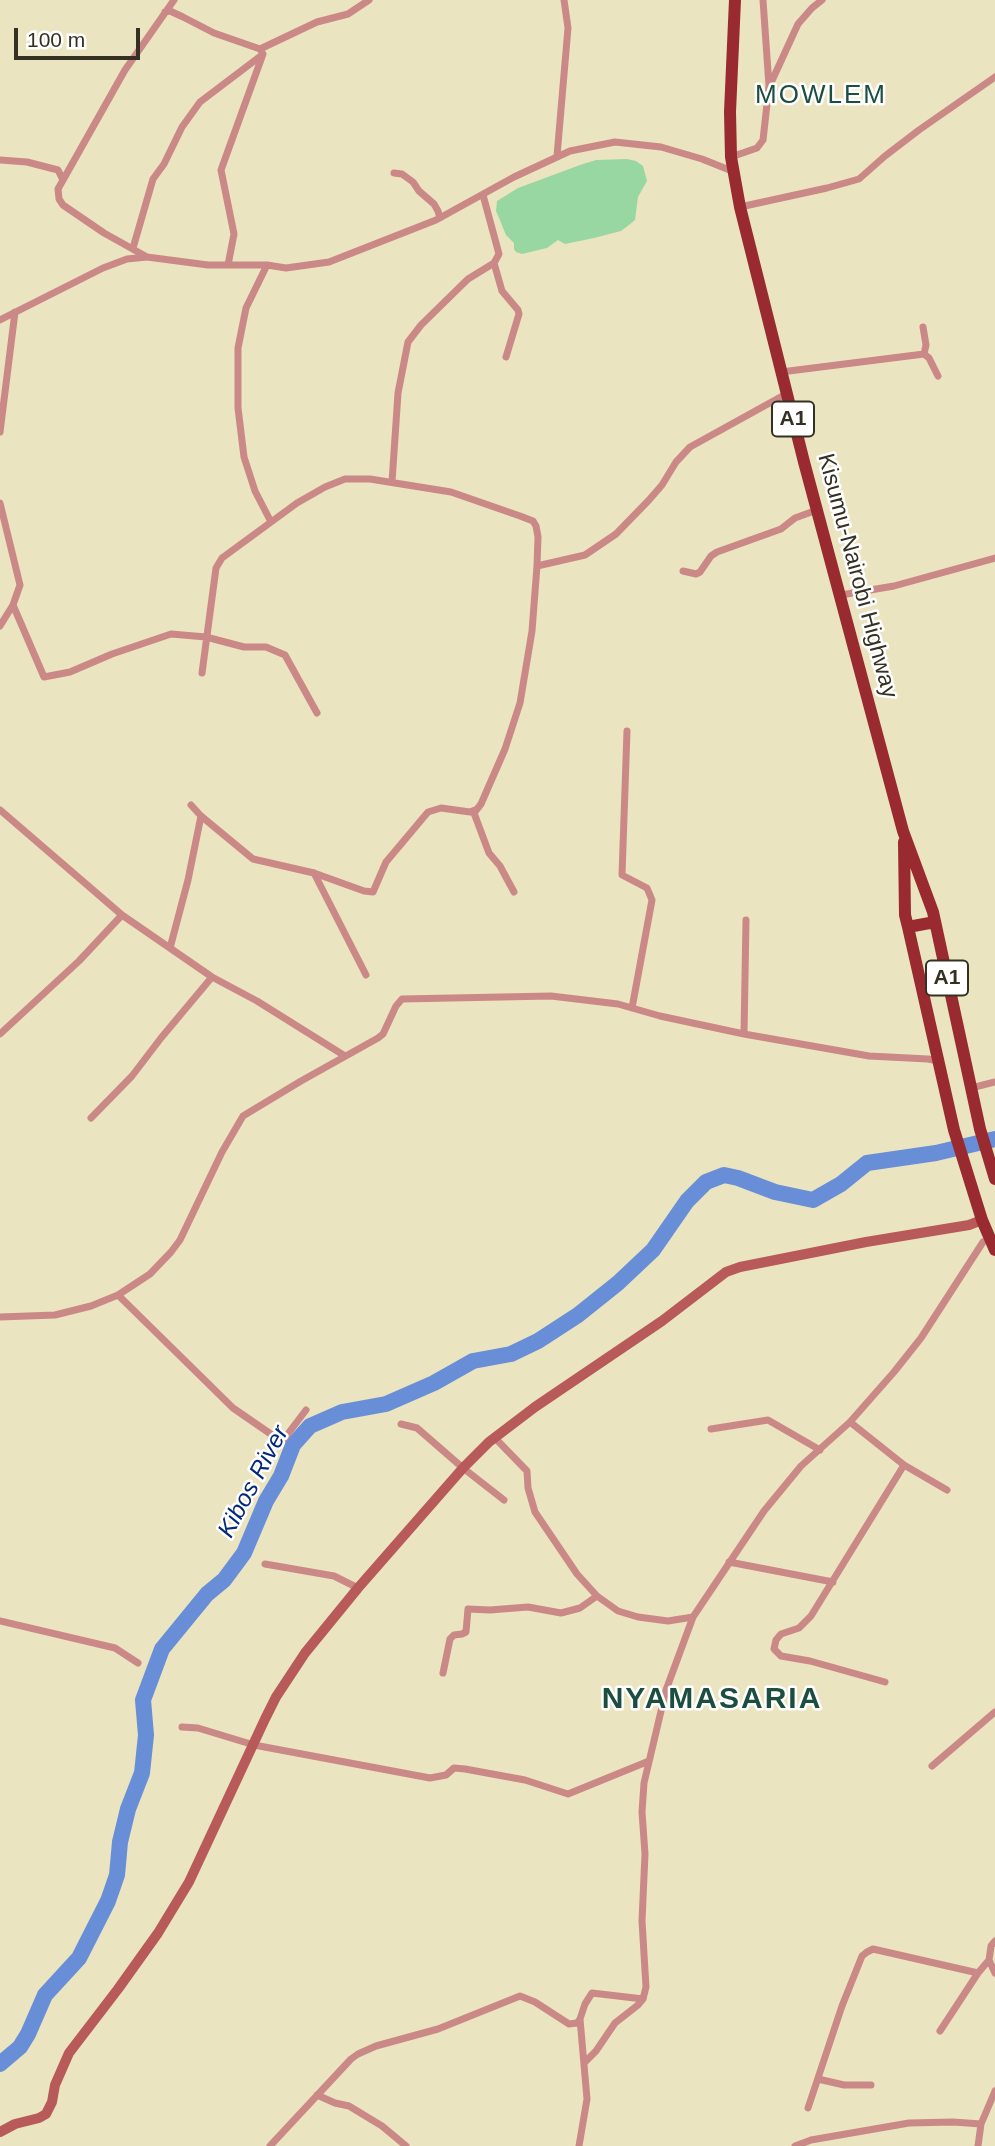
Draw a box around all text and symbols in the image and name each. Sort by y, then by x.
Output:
scale bar [18,14,144,58]
text: 100 m [27,28,85,51]
district label: MOWLEM [756,80,886,112]
road number: A1 [772,402,814,436]
street label: Kisumu-Nairobi Highway [811,451,903,701]
road number: A1 [926,960,968,996]
water label: Kibos River [212,1421,296,1543]
district label: NYAMASARIA [603,1682,821,1718]

